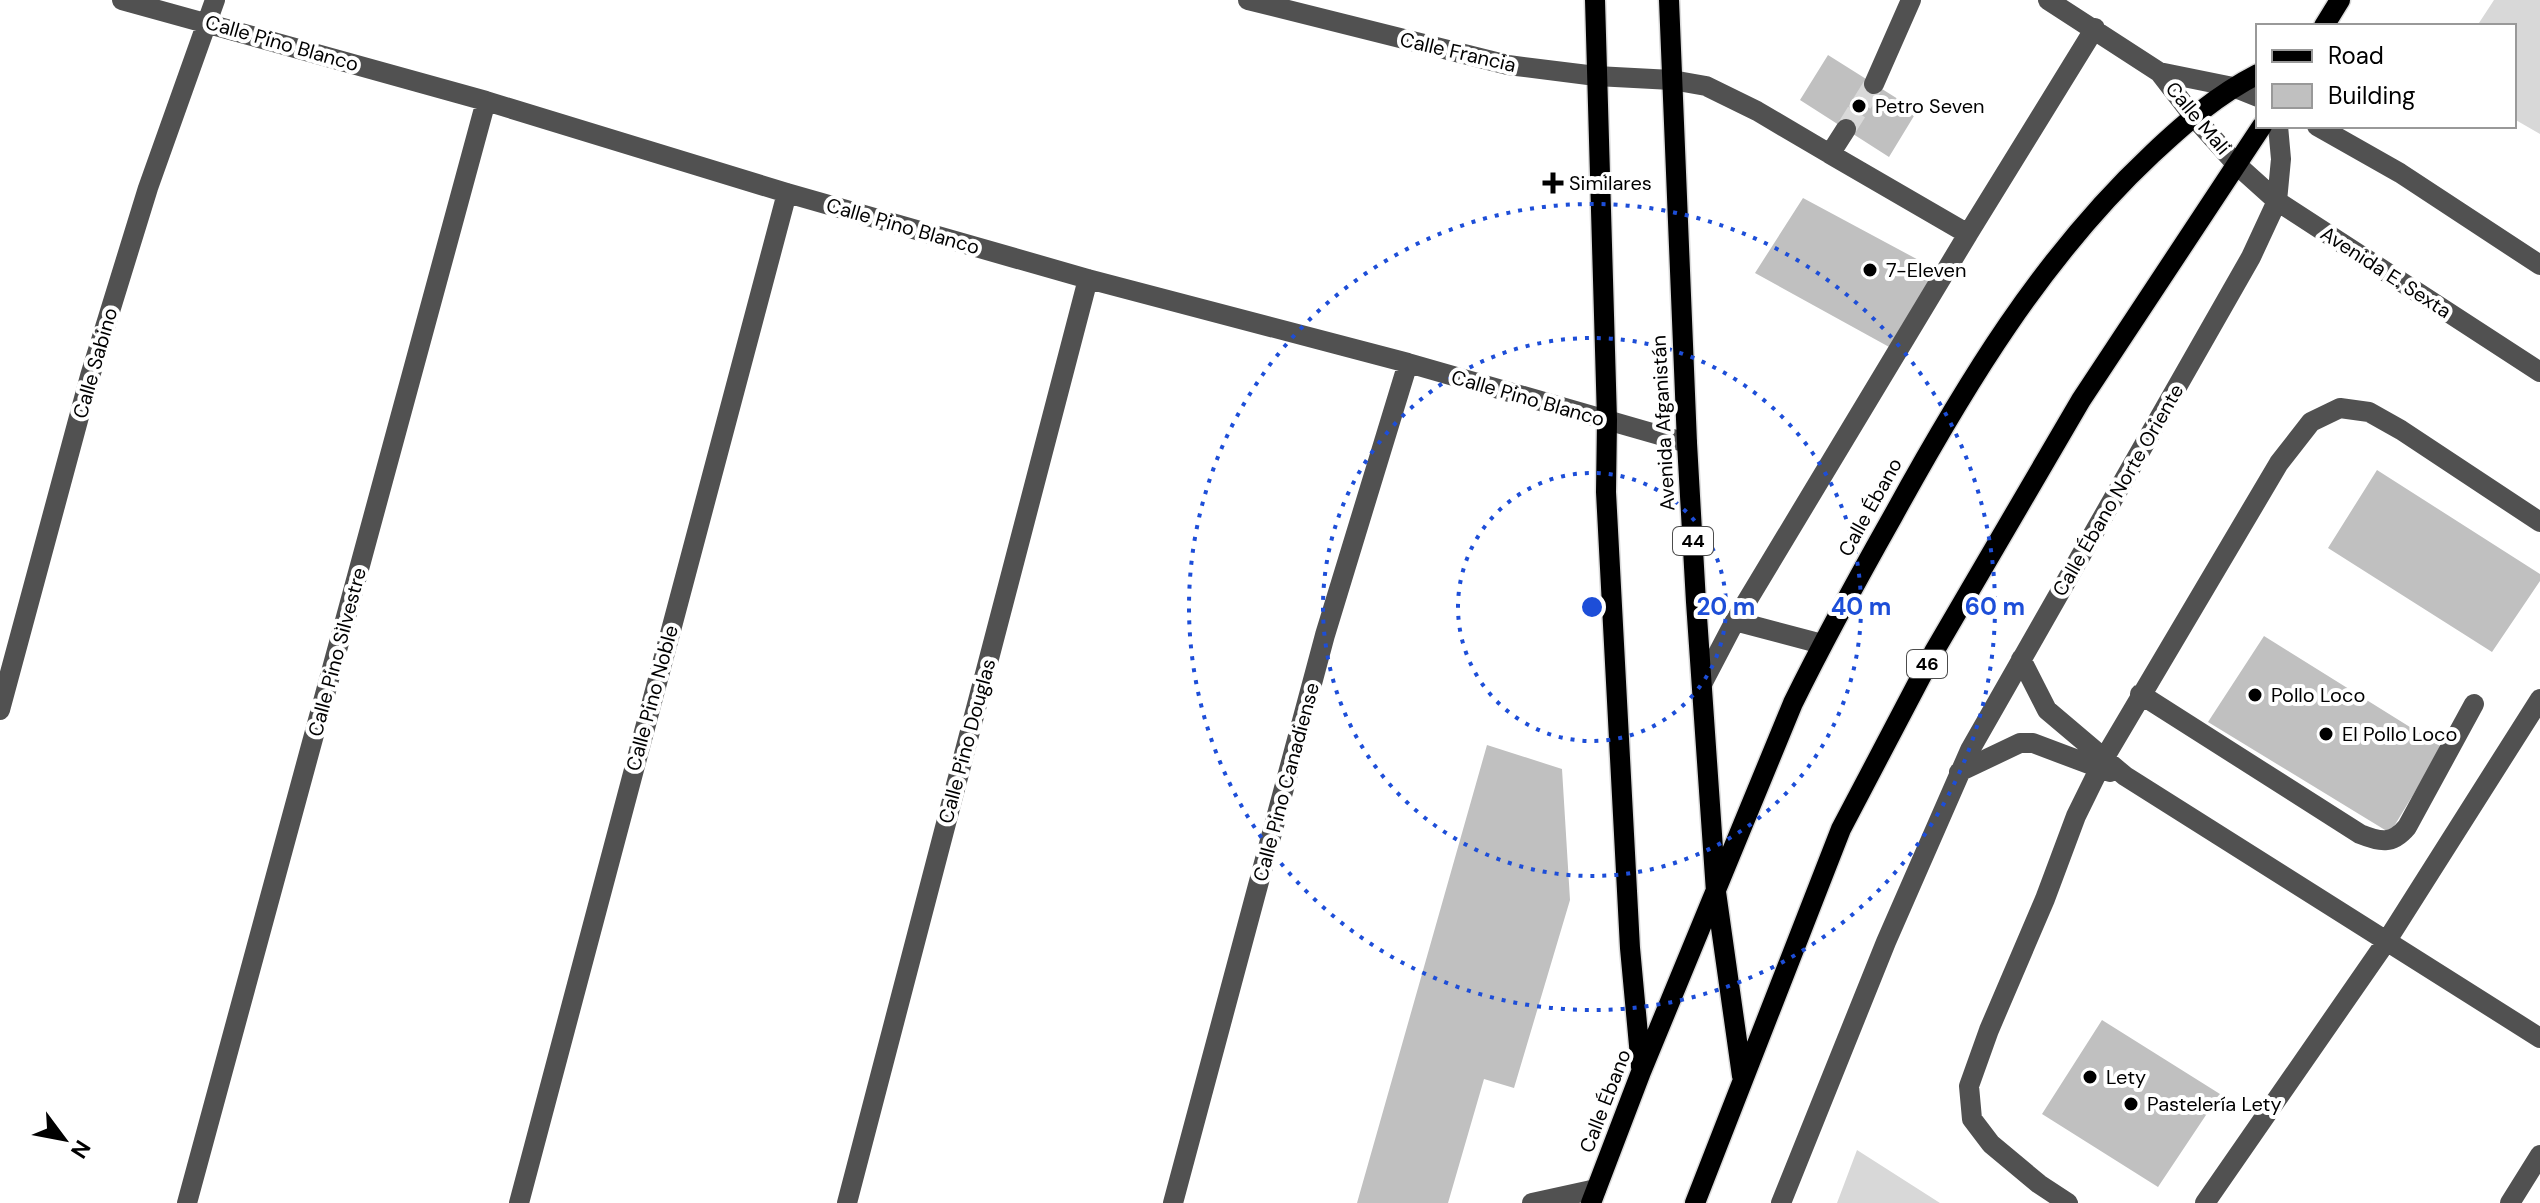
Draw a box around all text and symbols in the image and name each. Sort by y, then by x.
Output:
street label: Calle Pino Blanco [202,9,362,77]
legend [2256,24,2516,128]
street label: Calle Francia [1397,26,1519,78]
text: Road [2328,40,2384,71]
street label: Calle Mali [2160,76,2236,160]
text: Building [2328,80,2415,111]
place label: Petro Seven [1875,93,1985,119]
marker: Petro Seven [1850,97,1868,115]
place label: Similares [1569,170,1652,196]
marker: Similares [1544,174,1562,192]
street label: Calle Pino Blanco [823,192,983,260]
street label: Avenida E. Sexta [2316,220,2456,324]
place label: 7-Eleven [1886,257,1966,283]
marker: 7-Eleven [1861,261,1879,279]
street label: Calle Sabino [67,305,123,421]
street label: Avenida Afganistán [1645,335,1681,511]
street label: Calle Pino Blanco [1448,364,1608,432]
street label: Calle Ébano Norte Oriente [2047,379,2189,601]
street label: Calle Ébano [1832,453,1908,561]
road number: 44 [1673,527,1713,555]
street label: Calle Pino Silvestre [302,565,372,739]
text: 20 m [1697,591,1755,622]
text: 40 m [1831,591,1891,622]
text: 60 m [1965,591,2025,622]
centre of rings [1578,593,1606,621]
street label: Calle Pino Noble [620,622,684,774]
road number: 46 [1907,650,1947,678]
street label: Calle Pino Douglas [933,656,1001,826]
street label: Calle Pino Canadiense [1247,680,1325,884]
place label: Pollo Loco [2271,682,2365,708]
marker: Pollo Loco [2246,686,2264,704]
place label: El Pollo Loco [2342,721,2457,747]
marker: El Pollo Loco [2317,725,2335,743]
street label: Calle Ébano [1573,1046,1637,1156]
place label: Lety [2106,1064,2146,1090]
marker: Lety [2081,1068,2099,1086]
place label: Pastelería Lety [2147,1091,2282,1117]
marker: Pastelería Lety [2122,1095,2140,1113]
north arrow [24,1099,104,1179]
text: N [64,1135,97,1164]

